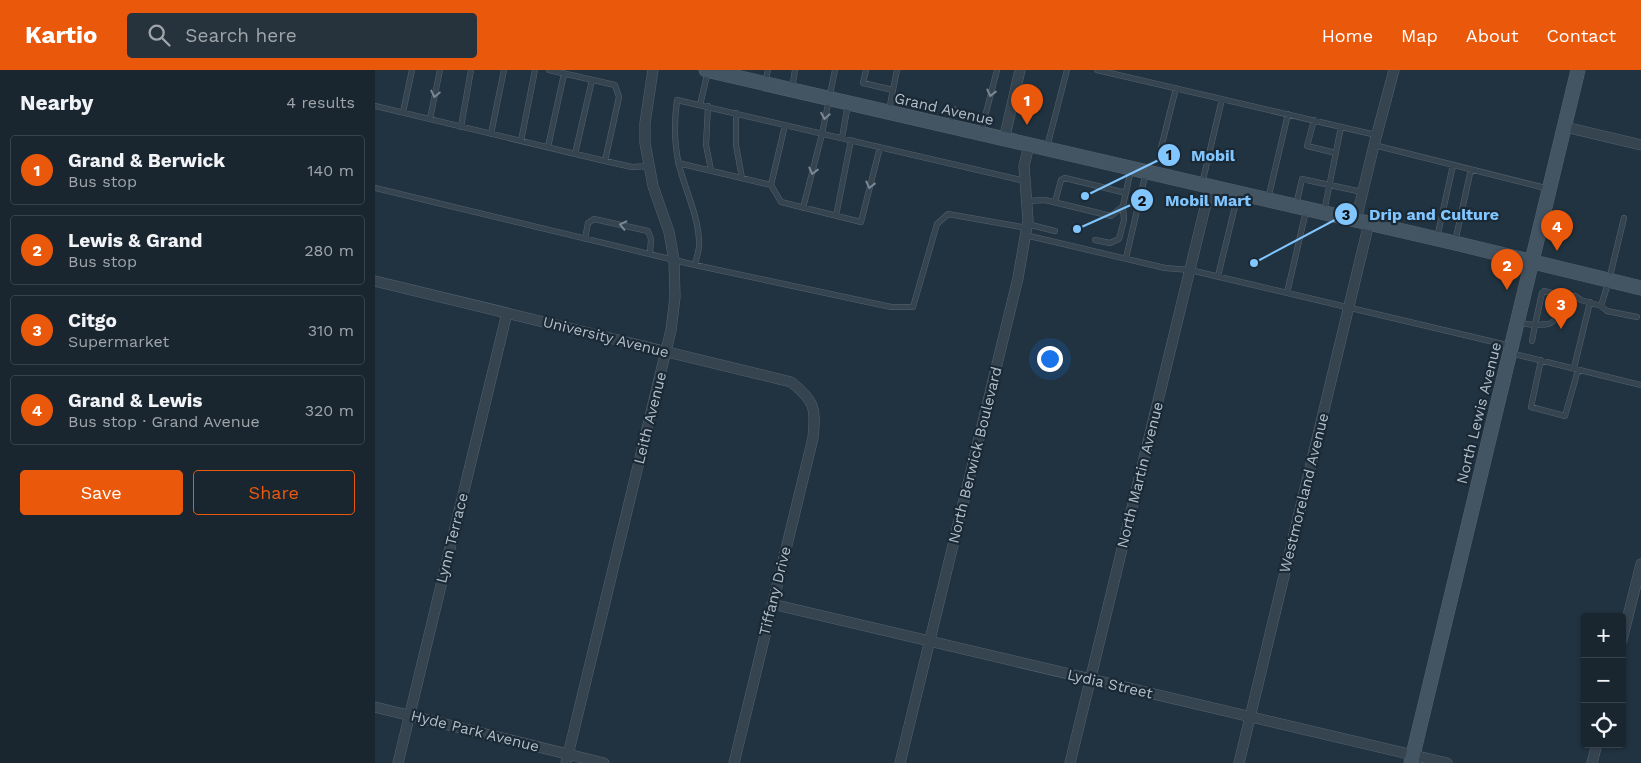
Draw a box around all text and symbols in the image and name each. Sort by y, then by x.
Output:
search box [127,13,477,58]
text: Kartio [25,21,97,49]
icon: search [145,21,173,49]
text: Search here [185,24,297,47]
text: Home [1322,25,1373,46]
text: Map [1401,25,1438,46]
text: About [1466,25,1518,46]
text: Contact [1546,25,1616,46]
pin: 1 [1011,84,1043,125]
one-way arrow [986,88,997,97]
street label: Grand Avenue [893,89,995,129]
text: Nearby [20,90,93,115]
one-way arrow [430,90,441,99]
text: 4 results [286,93,355,112]
one-way arrow [821,112,831,120]
callout: Mobil [1156,140,1245,171]
text: 1 [1166,146,1172,164]
text: Mobil [1191,146,1236,165]
text: Grand & Berwick [68,149,225,172]
text: 1 [34,161,40,180]
text: 140 m [307,161,354,180]
one-way arrow [808,166,819,175]
text: Bus stop [68,172,137,191]
one-way arrow [865,180,876,189]
callout: Mobil Mart [1130,185,1261,216]
text: Mobil Mart [1165,191,1251,210]
text: 2 [1138,192,1147,210]
callout: Drip and Culture [1334,199,1509,230]
text: Drip and Culture [1369,205,1499,224]
text: 3 [1342,206,1351,224]
pin: 4 [1541,210,1573,251]
one-way arrow [619,220,628,231]
text: Lewis & Grand [68,229,202,252]
text: 2 [32,241,42,260]
text: 280 m [304,241,354,260]
pin: 2 [1491,249,1523,290]
text: Bus stop [68,252,137,271]
pin: 3 [1545,288,1577,329]
text: Citgo [68,309,117,332]
street label: University Avenue [541,313,671,361]
text: 3 [32,321,42,340]
text: 310 m [308,321,354,340]
text: Supermarket [68,332,169,351]
street label: North Lewis Avenue [1453,340,1505,486]
your location [1037,346,1063,372]
street label: North Berwick Boulevard [944,365,1006,545]
street label: Leith Avenue [630,370,670,466]
text: Grand & Lewis [68,389,202,412]
street label: North Martin Avenue [1113,400,1167,550]
text: 4 [32,401,42,420]
text: 320 m [305,401,354,420]
street label: Westmoreland Avenue [1275,411,1333,575]
text: Bus stop · Grand Avenue [68,412,260,431]
button: Save [20,470,183,515]
button: Share [193,470,355,515]
street label: Lynn Terrace [432,491,472,585]
street label: Tiffany Drive [755,544,795,638]
map controls [1581,613,1626,748]
button: + [1581,613,1626,658]
button: − [1581,658,1626,703]
street label: Lydia Street [1066,665,1155,703]
button: locate [1581,703,1626,748]
street label: Hyde Park Avenue [409,706,541,756]

